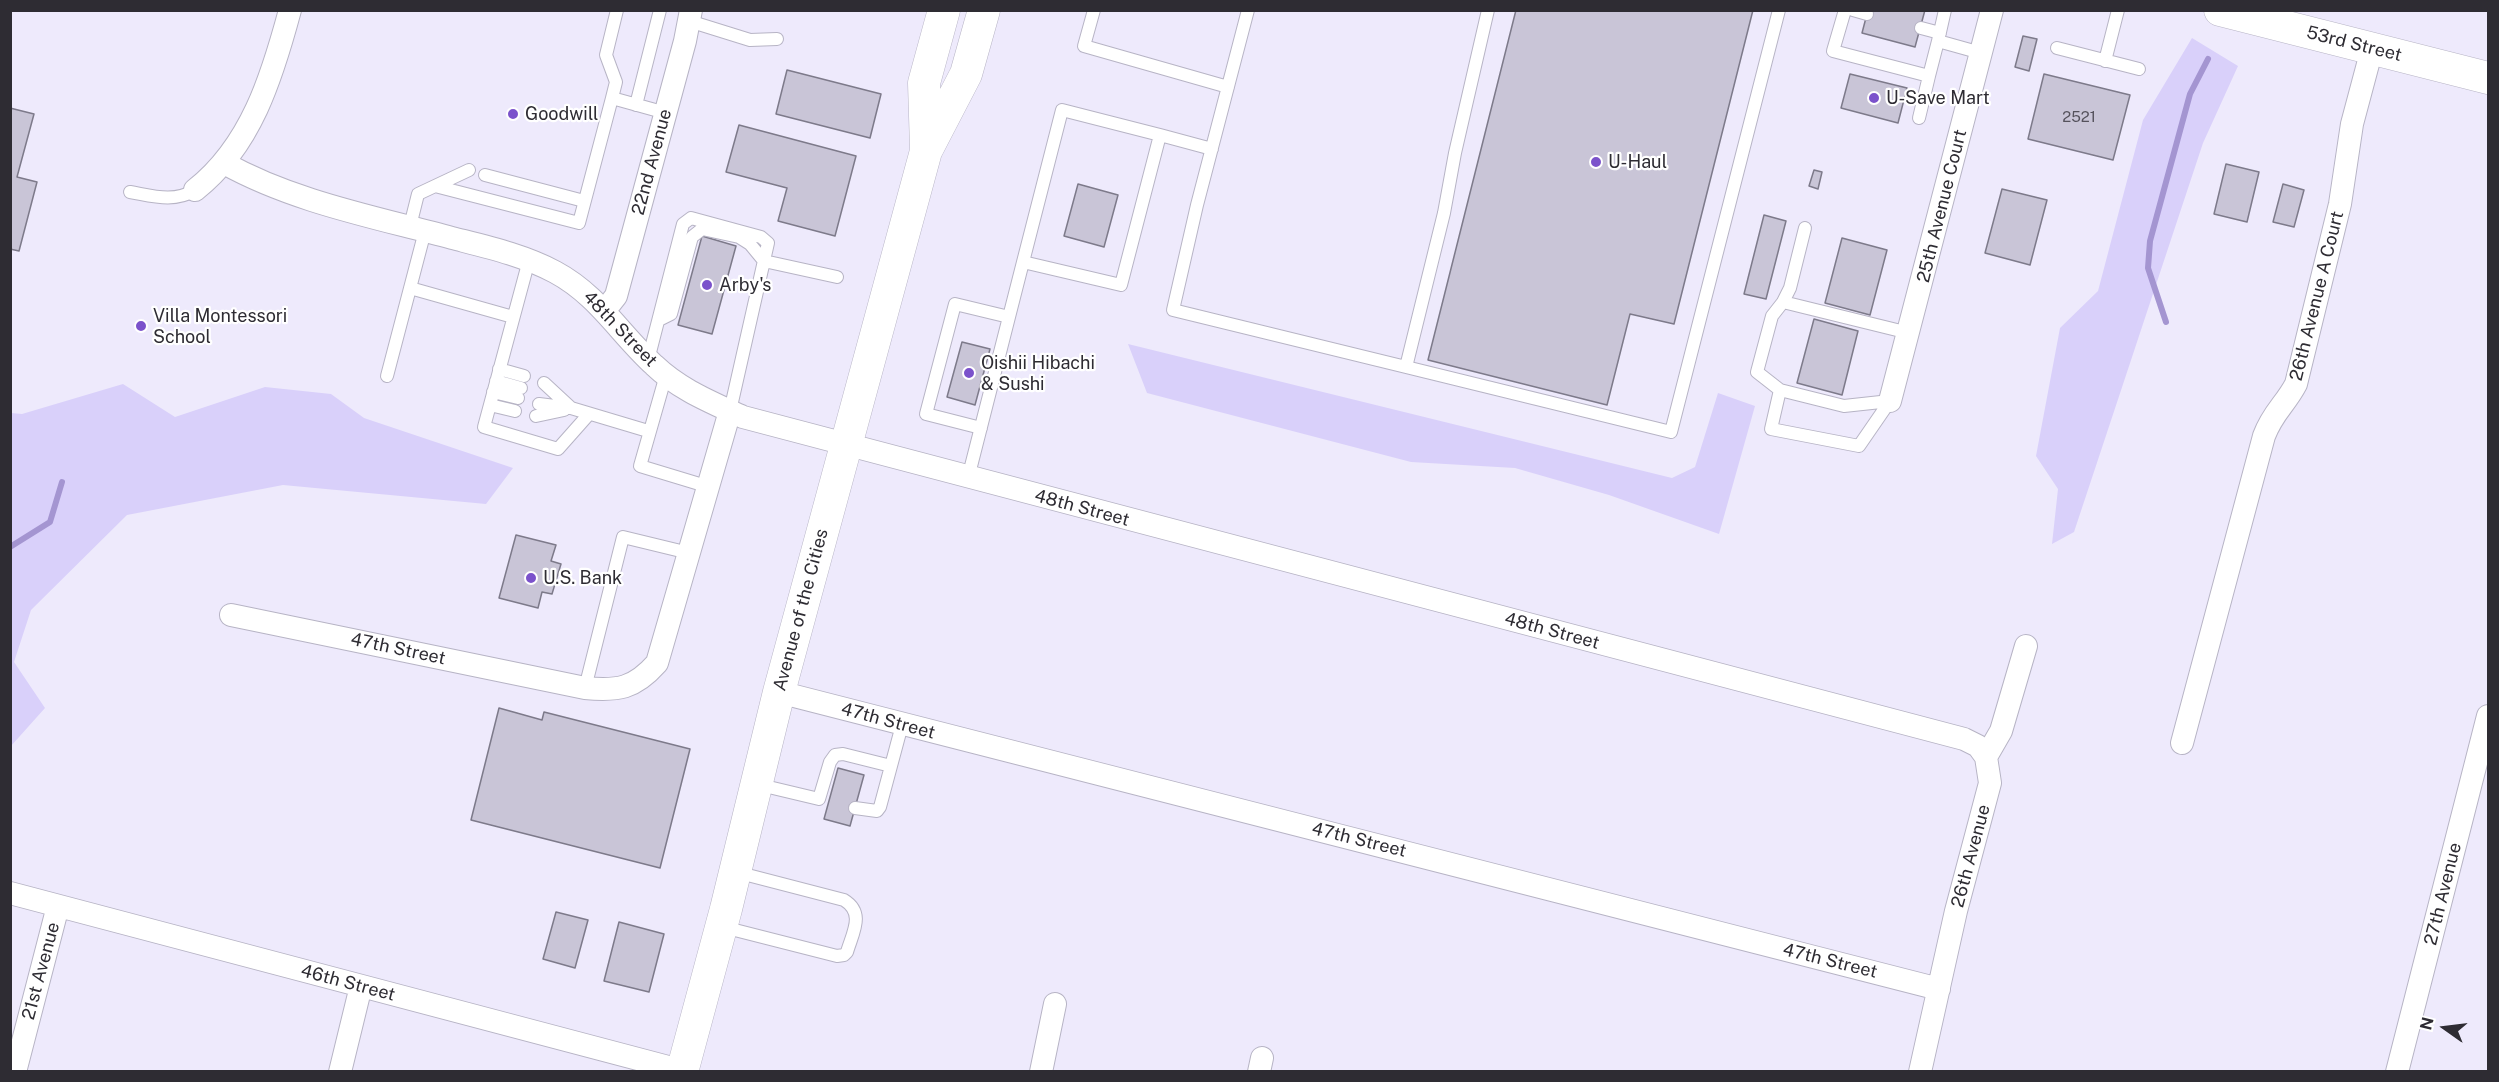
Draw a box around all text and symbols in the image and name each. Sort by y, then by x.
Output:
street label: 53rd Street [2304,22,2404,66]
place label: U-Save Mart [1886,87,1990,109]
marker: U-Save Mart [1867,91,1881,105]
place label: Goodwill [525,103,599,125]
marker: Goodwill [506,107,520,121]
street label: 22nd Avenue [627,107,677,217]
house number: 2521 [2062,108,2096,126]
street label: 25th Avenue Court [1913,127,1971,285]
place label: U-Haul [1608,151,1667,173]
marker: U-Haul [1589,155,1603,169]
street label: 26th Avenue A Court [2285,209,2349,383]
place label: Arby's [719,274,771,296]
marker: Arby's [700,278,714,292]
street label: 48th Street [578,287,662,371]
place label: Villa Montessori School [153,305,287,348]
marker: Villa Montessori School [134,319,148,333]
place label: Oishii Hibachi & Sushi [981,352,1095,394]
marker: Oishii Hibachi & Sushi [962,366,976,380]
street label: 48th Street [1032,485,1132,531]
street label: Avenue of the Cities [769,527,833,693]
place label: U.S. Bank [543,567,622,589]
marker: U.S. Bank [524,571,538,585]
street label: 48th Street [1502,608,1602,654]
street label: 47th Street [349,628,447,670]
street label: 47th Street [839,698,937,744]
street label: 26th Avenue [1947,802,1995,910]
street label: 47th Street [1310,818,1408,862]
street label: 27th Avenue [2420,840,2466,948]
street label: 21st Avenue [18,920,64,1022]
street label: 47th Street [1781,939,1879,983]
street label: 46th Street [298,960,398,1006]
north arrow [2415,998,2475,1058]
text: N [2416,1015,2438,1032]

